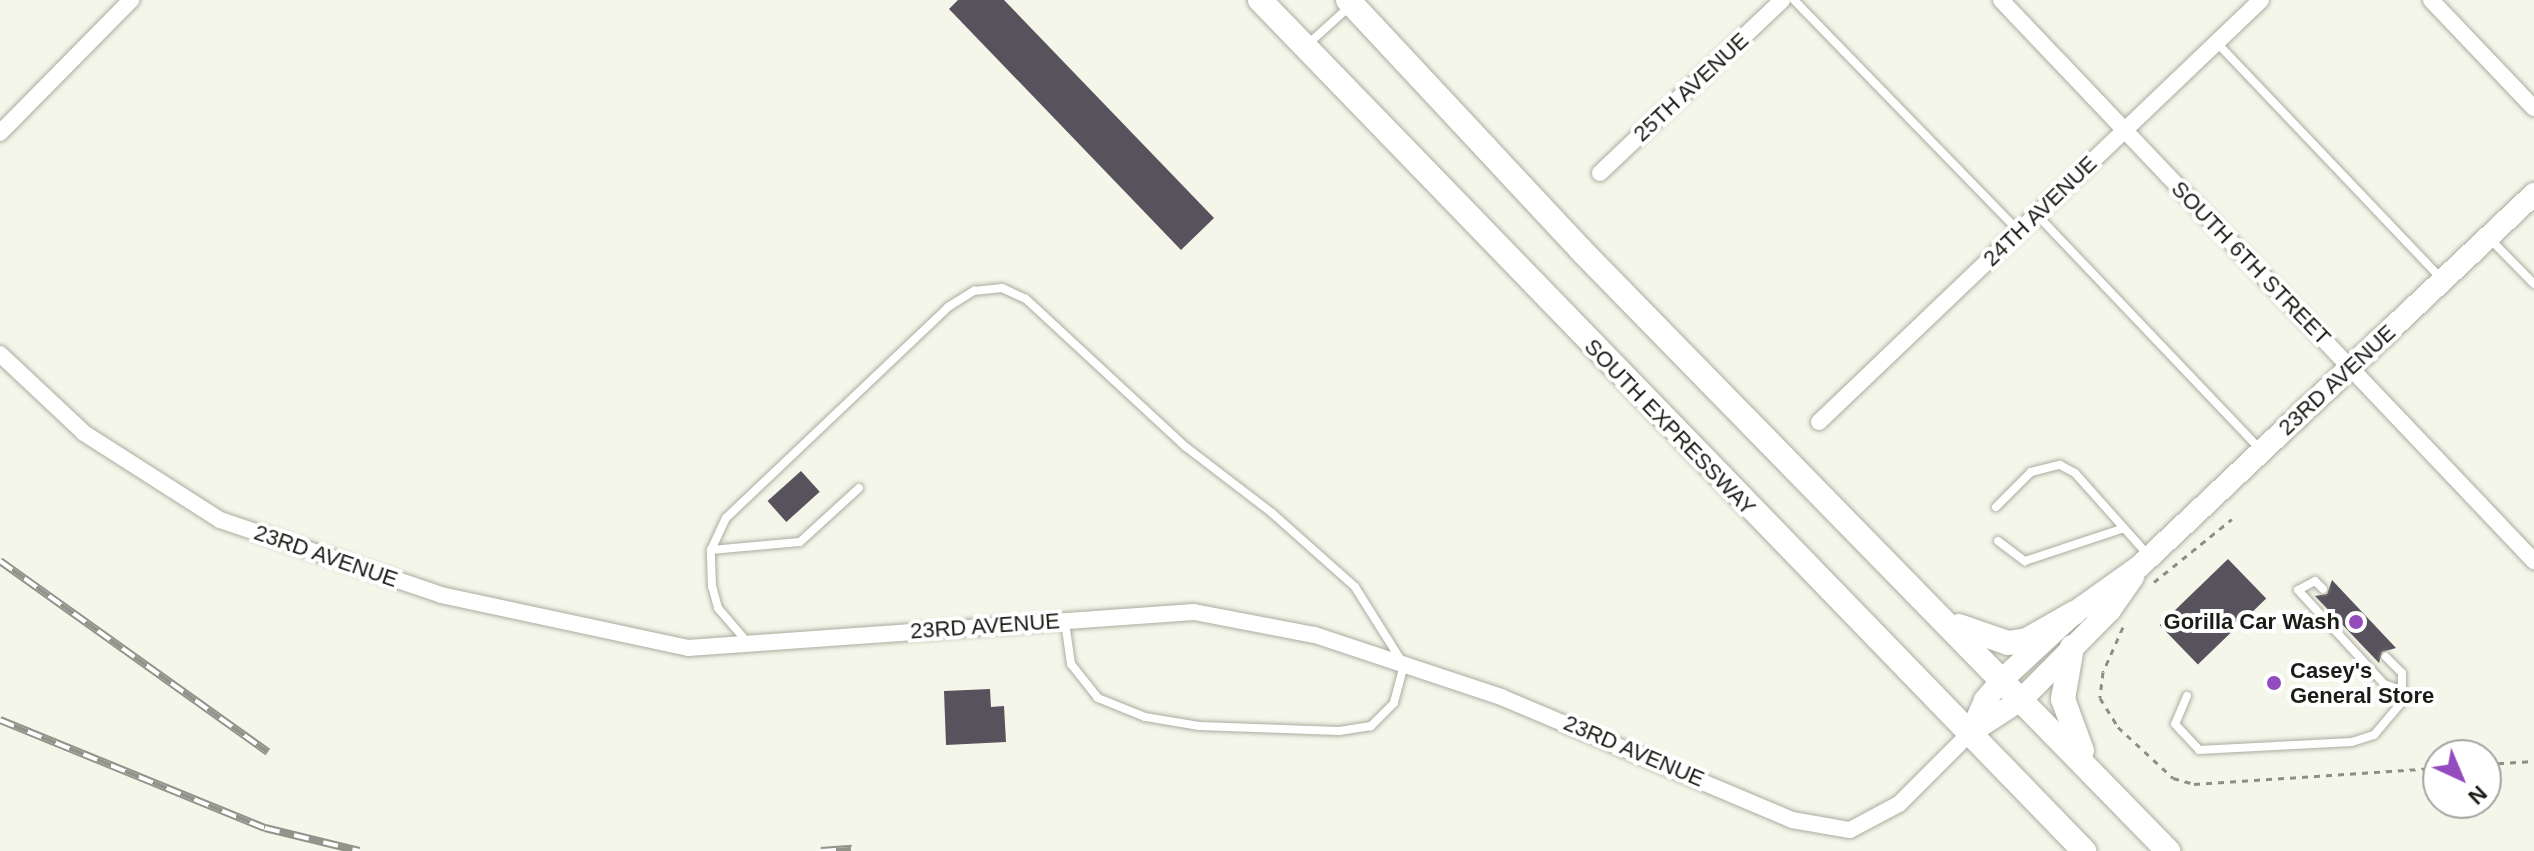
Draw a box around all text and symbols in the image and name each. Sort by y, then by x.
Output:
street label: 25TH AVENUE [1628,27,1754,147]
street label: 24TH AVENUE [1977,150,2103,272]
street label: SOUTH 6TH STREET [2166,176,2336,350]
street label: 23RD AVENUE [2273,319,2401,441]
street label: SOUTH EXPRESSWAY [1579,333,1761,521]
street label: 23RD AVENUE [250,519,402,593]
street label: 23RD AVENUE [909,608,1061,644]
place label: Gorilla Car Wash [2164,609,2340,635]
marker: Gorilla Car Wash [2347,613,2365,631]
place label: Casey's General Store [2290,657,2434,708]
marker: Casey's General Store [2265,674,2283,692]
street label: 23RD AVENUE [1559,709,1709,793]
north arrow [2422,739,2502,819]
text: N [2463,781,2492,810]

